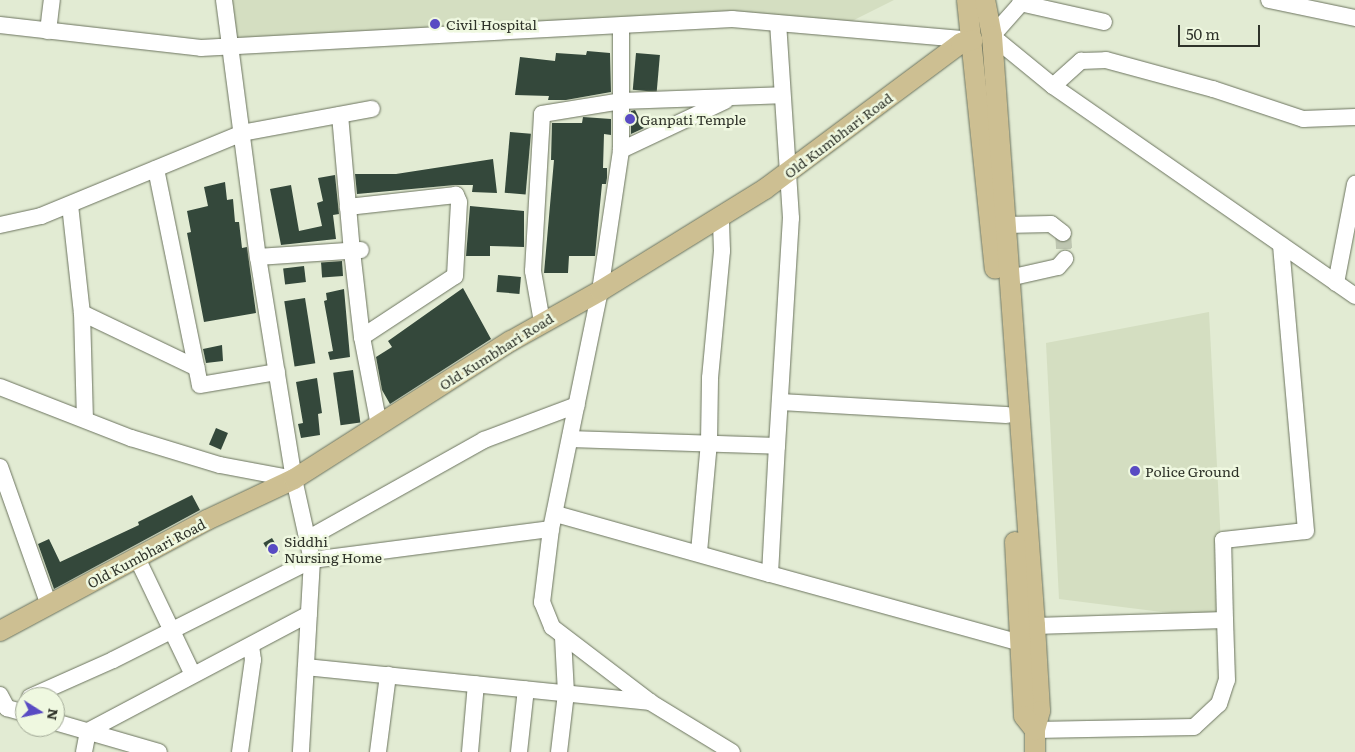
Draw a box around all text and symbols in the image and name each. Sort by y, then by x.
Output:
scale bar [1180,15,1262,47]
place label: Civil Hospital [446,16,537,32]
marker: Civil Hospital [428,17,442,31]
text: 50 m [1186,22,1220,45]
street label: Old Kumbhari Road [780,89,896,181]
place label: Ganpati Temple [640,111,746,127]
marker: Ganpati Temple [624,113,636,125]
street label: Old Kumbhari Road [436,309,556,393]
place label: Police Ground [1145,463,1240,479]
marker: Police Ground [1129,465,1141,477]
street label: Old Kumbhari Road [84,515,208,591]
place label: Siddhi Nursing Home [284,533,382,566]
marker: Siddhi Nursing Home [266,542,280,556]
north arrow [15,687,65,737]
text: N [43,707,65,722]

